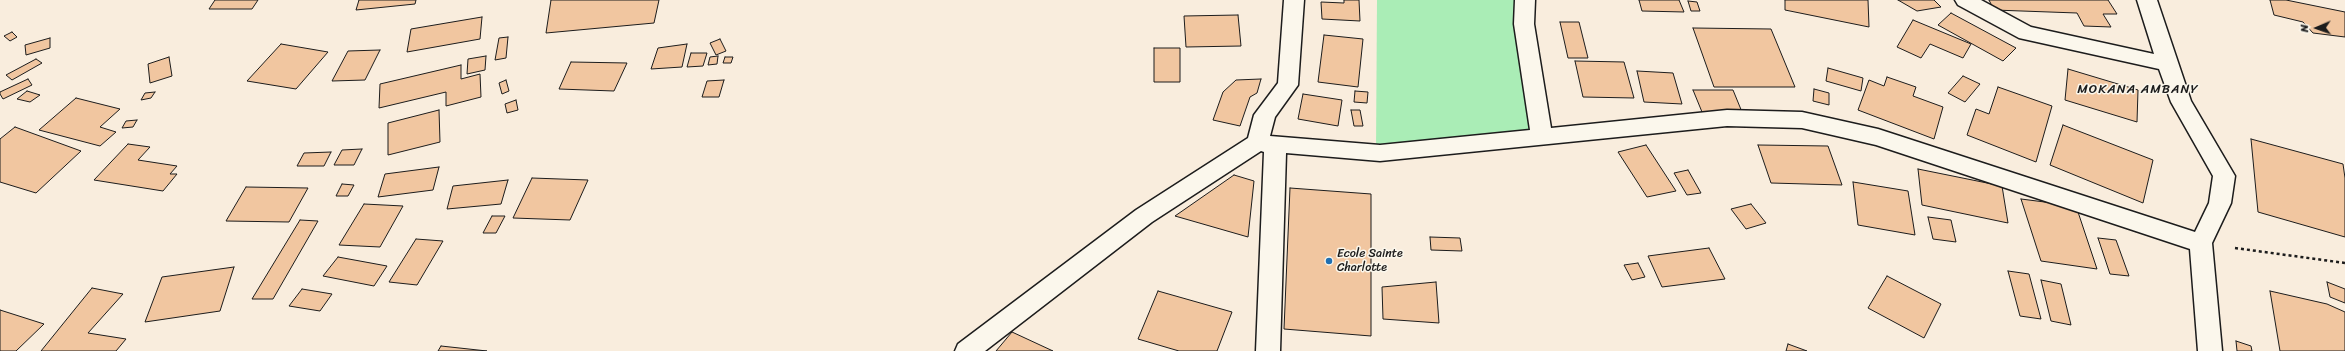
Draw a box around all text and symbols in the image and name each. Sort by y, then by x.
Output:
north arrow [2297,8,2337,48]
text: N [2295,24,2314,33]
district label: MOKANA AMBANY [2077,82,2199,98]
place label: Ecole Sainte Charlotte [1337,247,1403,275]
marker: Ecole Sainte Charlotte [1324,256,1334,266]

